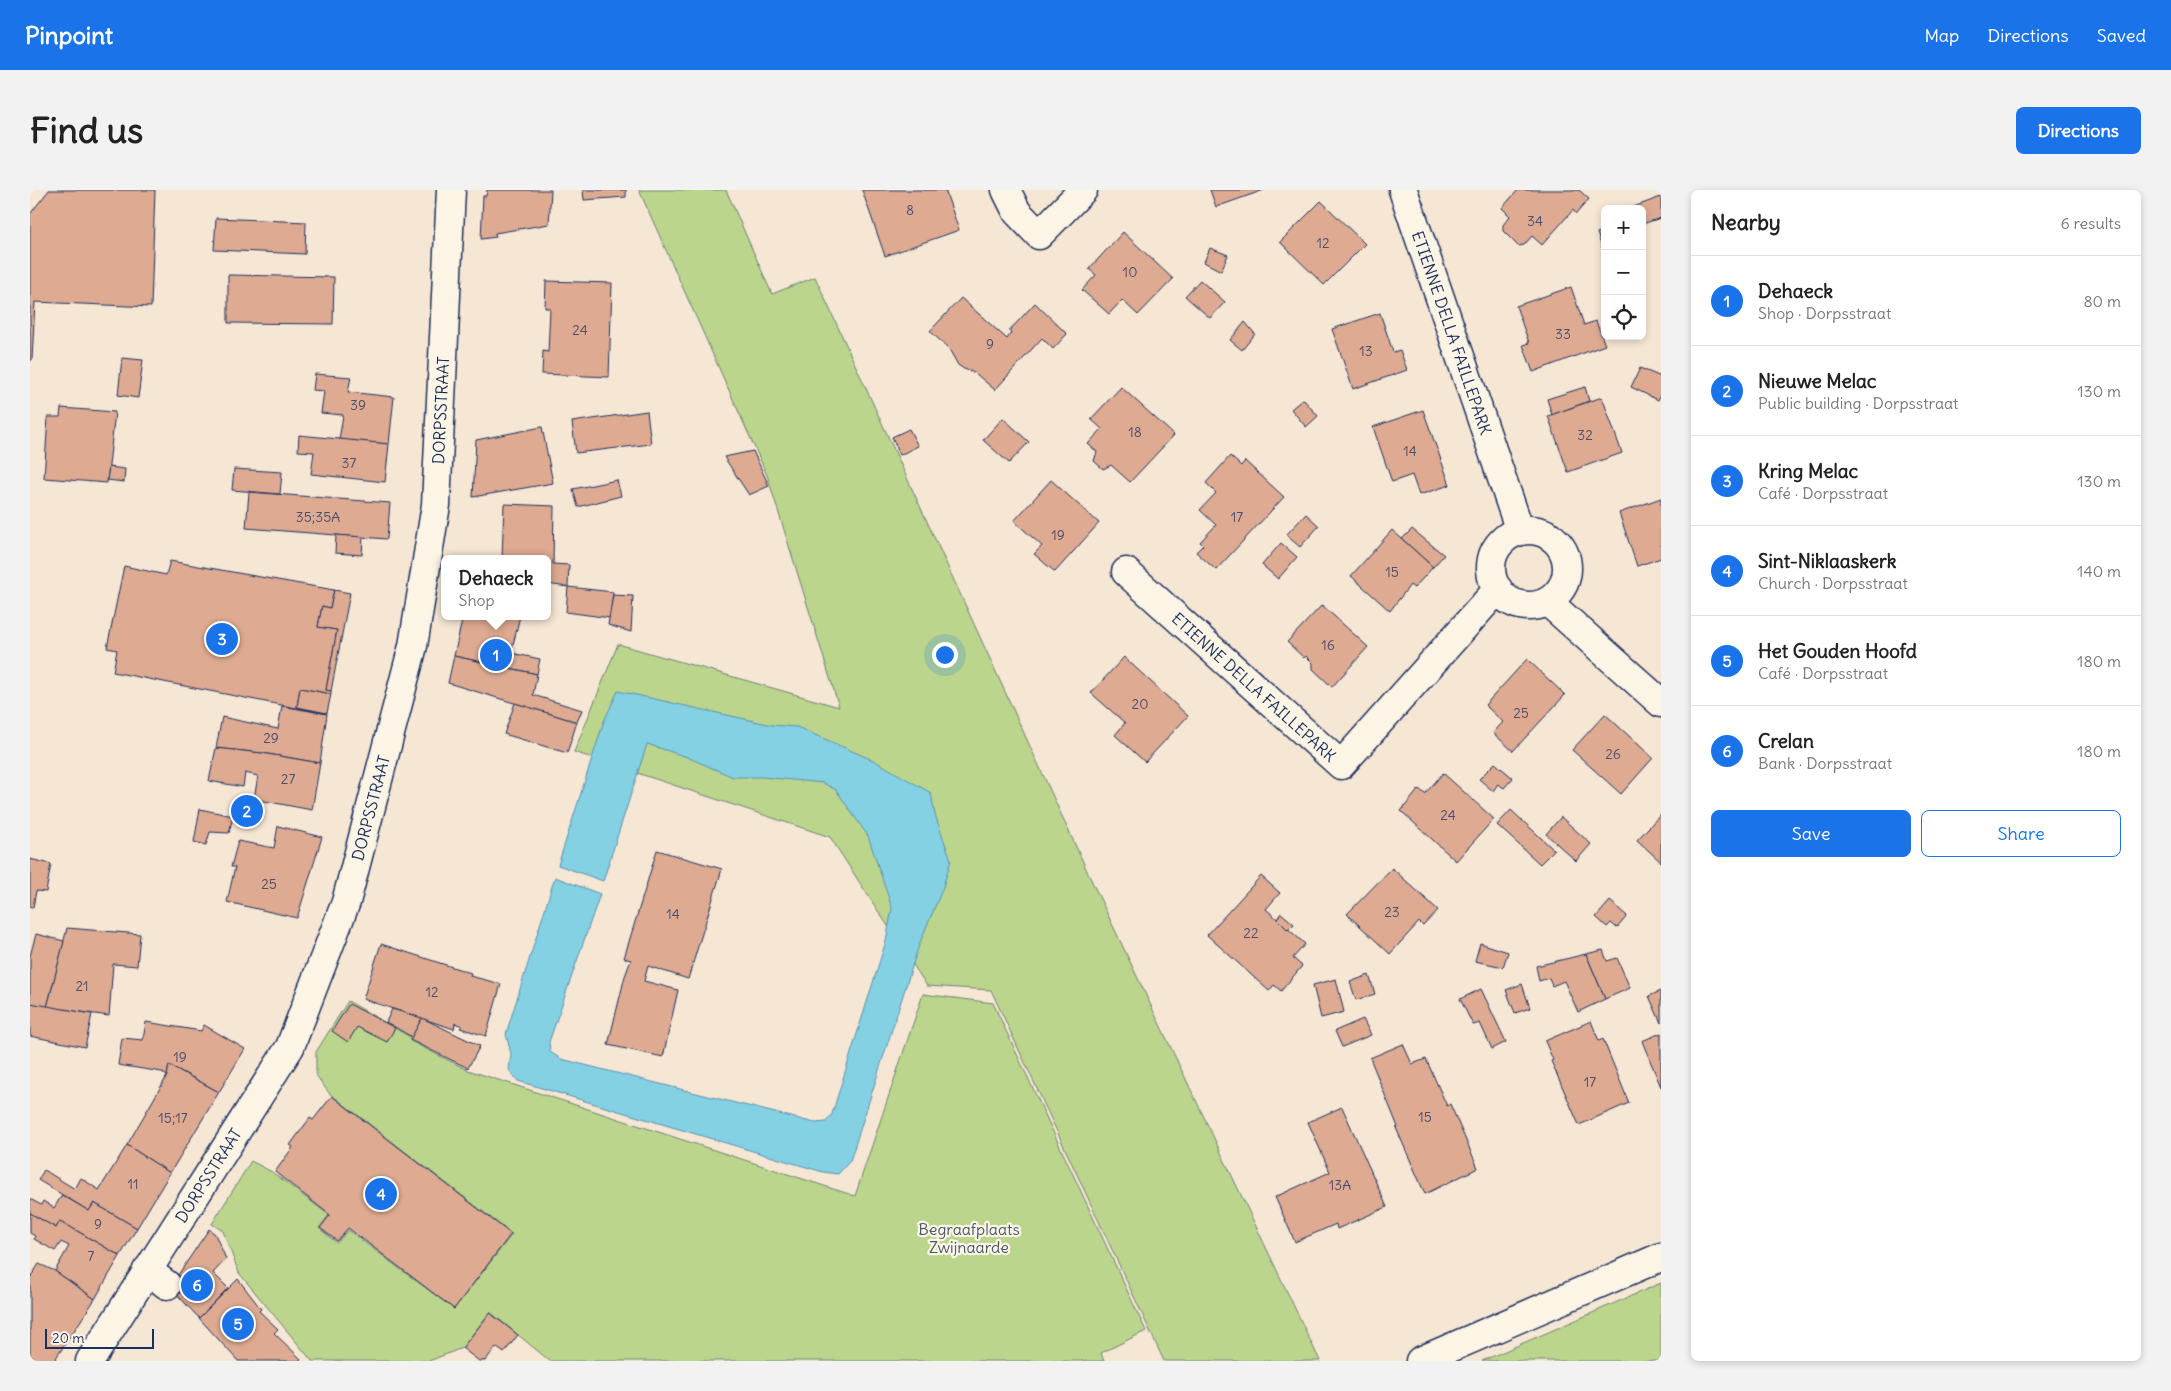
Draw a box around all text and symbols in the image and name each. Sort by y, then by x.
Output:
text: Pinpoint [25,20,113,50]
text: Map [1924,24,1959,47]
text: Directions [1987,24,2069,47]
text: Saved [2097,24,2146,47]
button: Directions [2016,107,2141,154]
text: Find us [30,108,143,152]
house number: 8 [906,201,914,219]
map controls [1601,205,1646,340]
button: + [1601,205,1646,250]
text: Nearby [1711,209,1781,236]
house number: 34 [1527,212,1543,230]
text: 6 results [2060,213,2121,233]
street label: ETIENNE DELLA FAILLEPARK [1408,228,1496,437]
house number: 12 [1316,234,1330,252]
button: − [1601,250,1646,295]
house number: 10 [1123,263,1137,281]
text: Dehaeck [1758,279,1833,303]
text: 1 [1724,291,1730,311]
text: 80 m [2083,291,2121,311]
button: locate [1601,295,1646,340]
text: Shop · Dorpsstraat [1758,303,1891,323]
house number: 24 [572,321,588,339]
house number: 33 [1555,325,1571,343]
house number: 9 [986,335,994,353]
house number: 13 [1359,342,1373,360]
street label: DORPSSTRAAT [428,356,453,465]
text: Nieuwe Melac [1758,369,1877,393]
text: 2 [1723,381,1731,401]
text: 130 m [2077,381,2121,401]
text: Public building · Dorpsstraat [1758,393,1959,413]
house number: 39 [350,396,366,414]
house number: 18 [1128,423,1142,441]
house number: 32 [1577,426,1593,444]
house number: 14 [1403,442,1417,460]
house number: 37 [342,454,357,472]
text: Kring Melac [1758,459,1858,483]
text: 3 [1722,471,1732,491]
text: 130 m [2077,471,2121,491]
text: Café · Dorpsstraat [1758,483,1888,503]
house number: 35;35A [296,508,340,526]
house number: 17 [1231,508,1243,526]
house number: 19 [1051,526,1065,544]
text: Sint-Niklaaskerk [1758,549,1897,573]
popup [441,555,551,620]
text: 4 [1722,561,1732,581]
text: 140 m [2077,561,2121,581]
house number: 15 [1385,563,1399,581]
text: Dehaeck [458,566,534,590]
text: Church · Dorpsstraat [1758,573,1908,593]
text: Shop [458,590,495,610]
street label: ETIENNE DELLA FAILLEPARK [1168,608,1340,766]
pin: 3 [206,620,238,658]
pin: 1 [480,636,512,674]
house number: 16 [1321,636,1335,654]
text: Het Gouden Hoofd [1758,639,1917,663]
your location [932,642,958,668]
text: 5 [1722,651,1732,671]
text: 180 m [2077,651,2121,671]
text: Café · Dorpsstraat [1758,663,1888,683]
house number: 20 [1132,695,1148,713]
house number: 25 [1513,704,1529,722]
house number: 29 [263,729,279,747]
text: Crelan [1758,729,1814,753]
text: 6 [1722,741,1732,761]
text: 180 m [2077,741,2121,761]
house number: 26 [1605,745,1621,763]
street label: DORPSSTRAAT [347,753,394,863]
text: Bank · Dorpsstraat [1758,753,1892,773]
house number: 27 [281,770,295,788]
pin: 2 [231,792,263,830]
house number: 24 [1440,806,1456,824]
button: Save [1711,810,1911,857]
button: Share [1921,810,2121,857]
house number: 25 [261,875,277,893]
house number: 23 [1384,903,1400,921]
house number: 14 [666,905,680,923]
house number: 22 [1243,924,1259,942]
house number: 21 [75,977,89,995]
house number: 12 [425,983,439,1001]
house number: 19 [173,1048,187,1066]
house number: 17 [1584,1073,1596,1091]
house number: 15 [1418,1108,1432,1126]
house number: 15;17 [158,1109,188,1127]
street label: DORPSSTRAAT [171,1124,246,1226]
house number: 11 [127,1175,139,1193]
pin: 4 [365,1175,397,1213]
house number: 13A [1329,1176,1351,1194]
house number: 9 [94,1215,102,1233]
park label: Begraafplaats Zwijnaarde [918,1219,1020,1257]
house number: 7 [88,1247,95,1265]
pin: 6 [181,1266,213,1304]
pin: 5 [222,1305,254,1343]
scale bar [45,1326,154,1349]
text: 20 m [52,1329,85,1347]

